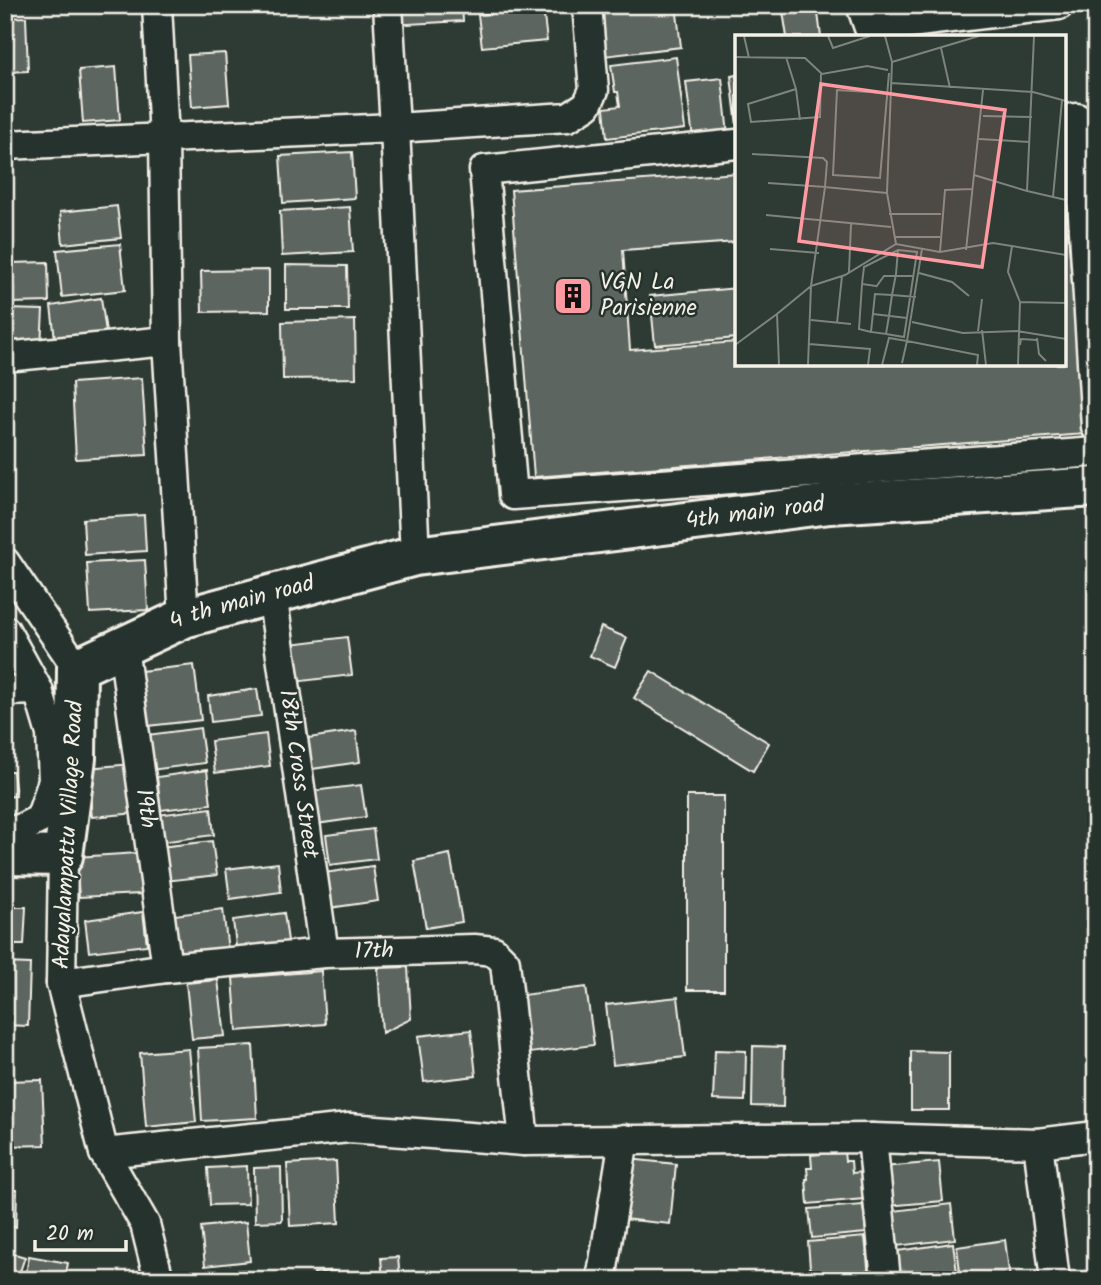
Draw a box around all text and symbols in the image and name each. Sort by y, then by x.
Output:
inset map [735,35,1066,366]
place label: VGN La Parisienne [600,265,697,327]
building icon: VGN La Parisienne [552,275,594,317]
street label: 4th main road [684,487,827,540]
street label: 4 th main road [163,566,319,640]
street label: 18th Cross Street [268,687,328,862]
street label: Adayalampattu Village Road [44,699,94,970]
street label: 19th [125,786,166,831]
street label: 17th [354,933,394,970]
scale bar [35,1208,126,1252]
text: 20 m [46,1218,94,1251]

